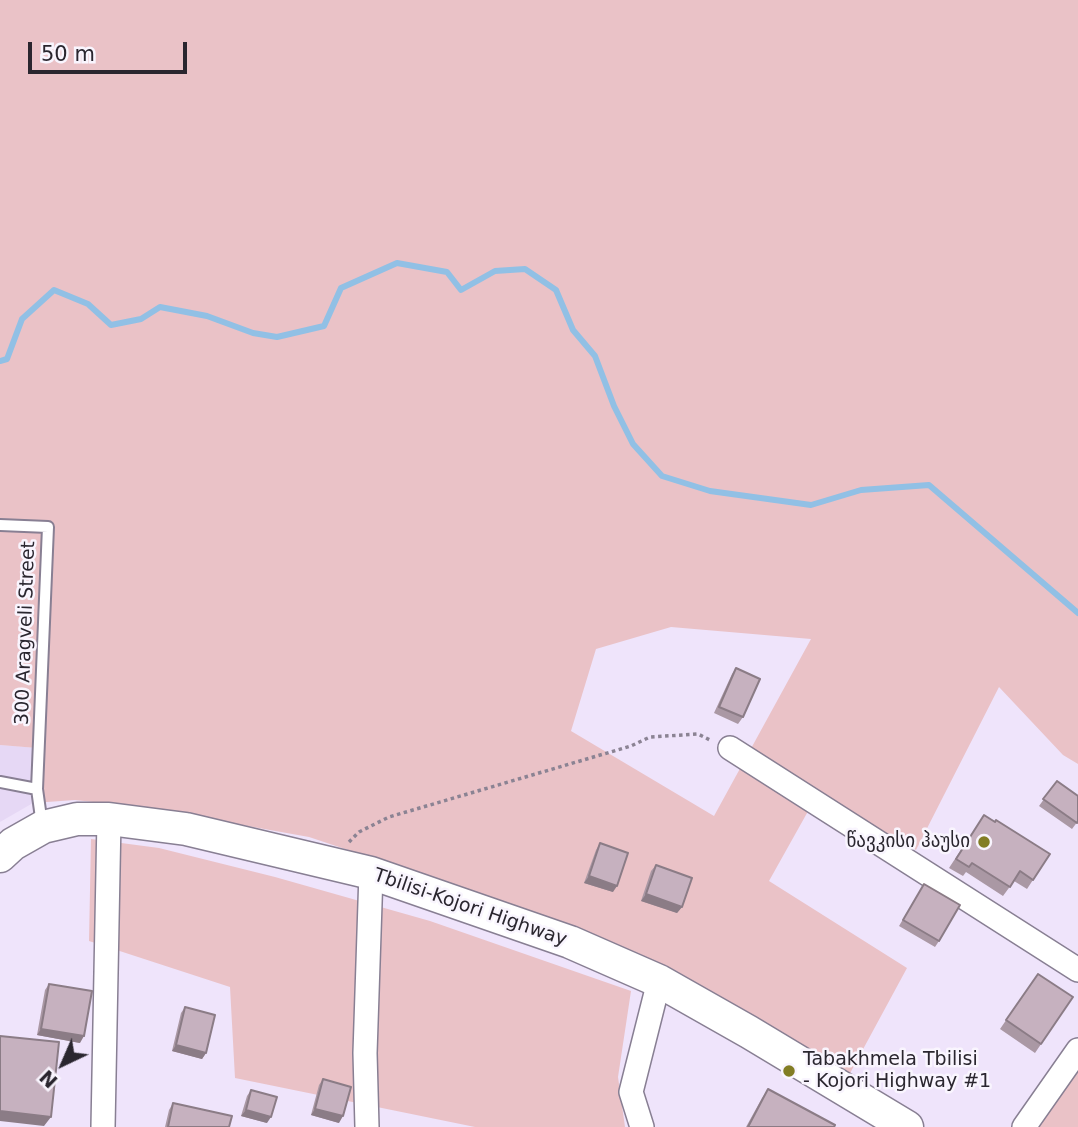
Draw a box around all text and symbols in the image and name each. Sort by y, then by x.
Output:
scale bar [32,28,191,72]
text: 50 m [41,42,95,66]
street label: 300 Aragveli Street [11,541,41,725]
place label: წავკისი ჰაუსი [846,831,970,853]
marker: წავკისი ჰაუსი [976,834,992,850]
street label: Tbilisi-Kojori Highway [370,864,570,952]
north arrow [28,1029,98,1099]
place label: Tabakhmela Tbilisi - Kojori Highway #1 [803,1049,991,1093]
marker: Tabakhmela Tbilisi - Kojori Highway #1 [781,1063,797,1079]
text: N [35,1066,62,1093]

